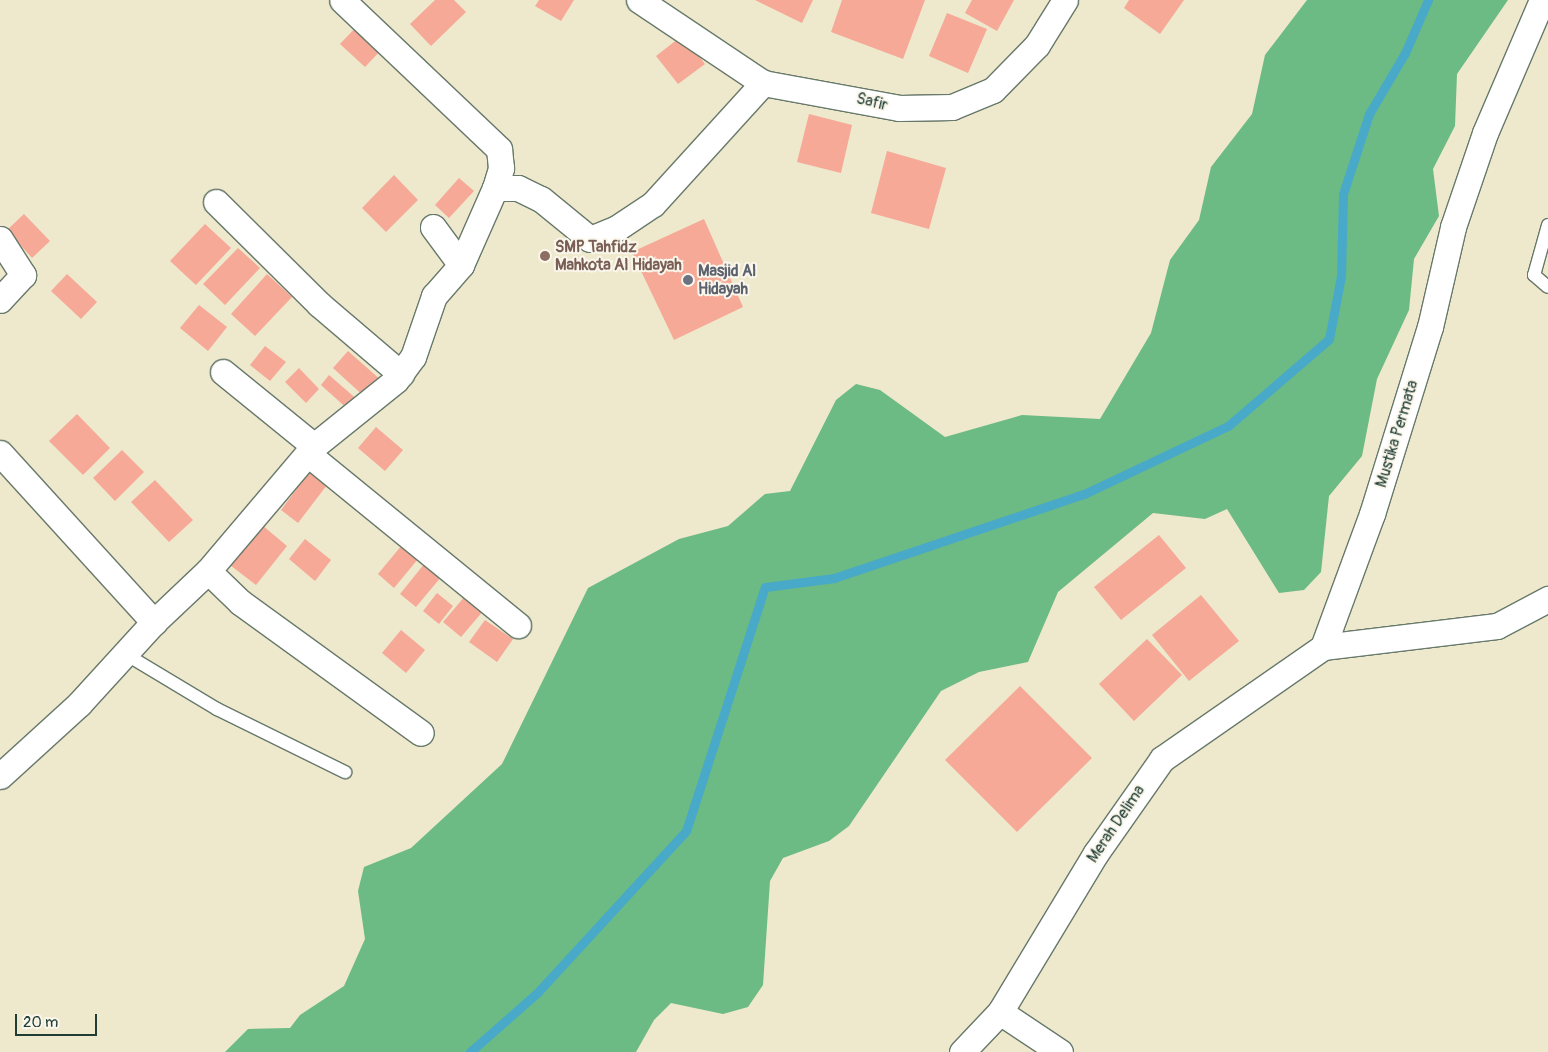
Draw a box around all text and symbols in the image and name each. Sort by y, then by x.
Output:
street label: Safir [854,89,890,115]
place label: SMP Tahfidz Mahkota Al Hidayah [555,237,682,275]
marker: SMP Tahfidz Mahkota Al Hidayah [539,250,551,262]
place label: Masjid Al Hidayah [698,261,756,299]
marker: Masjid Al Hidayah [682,274,694,286]
street label: Mustika Permata [1372,378,1422,490]
street label: Merah Delima [1083,782,1149,866]
scale bar [18,1004,100,1036]
text: 20 m [23,1013,58,1032]

